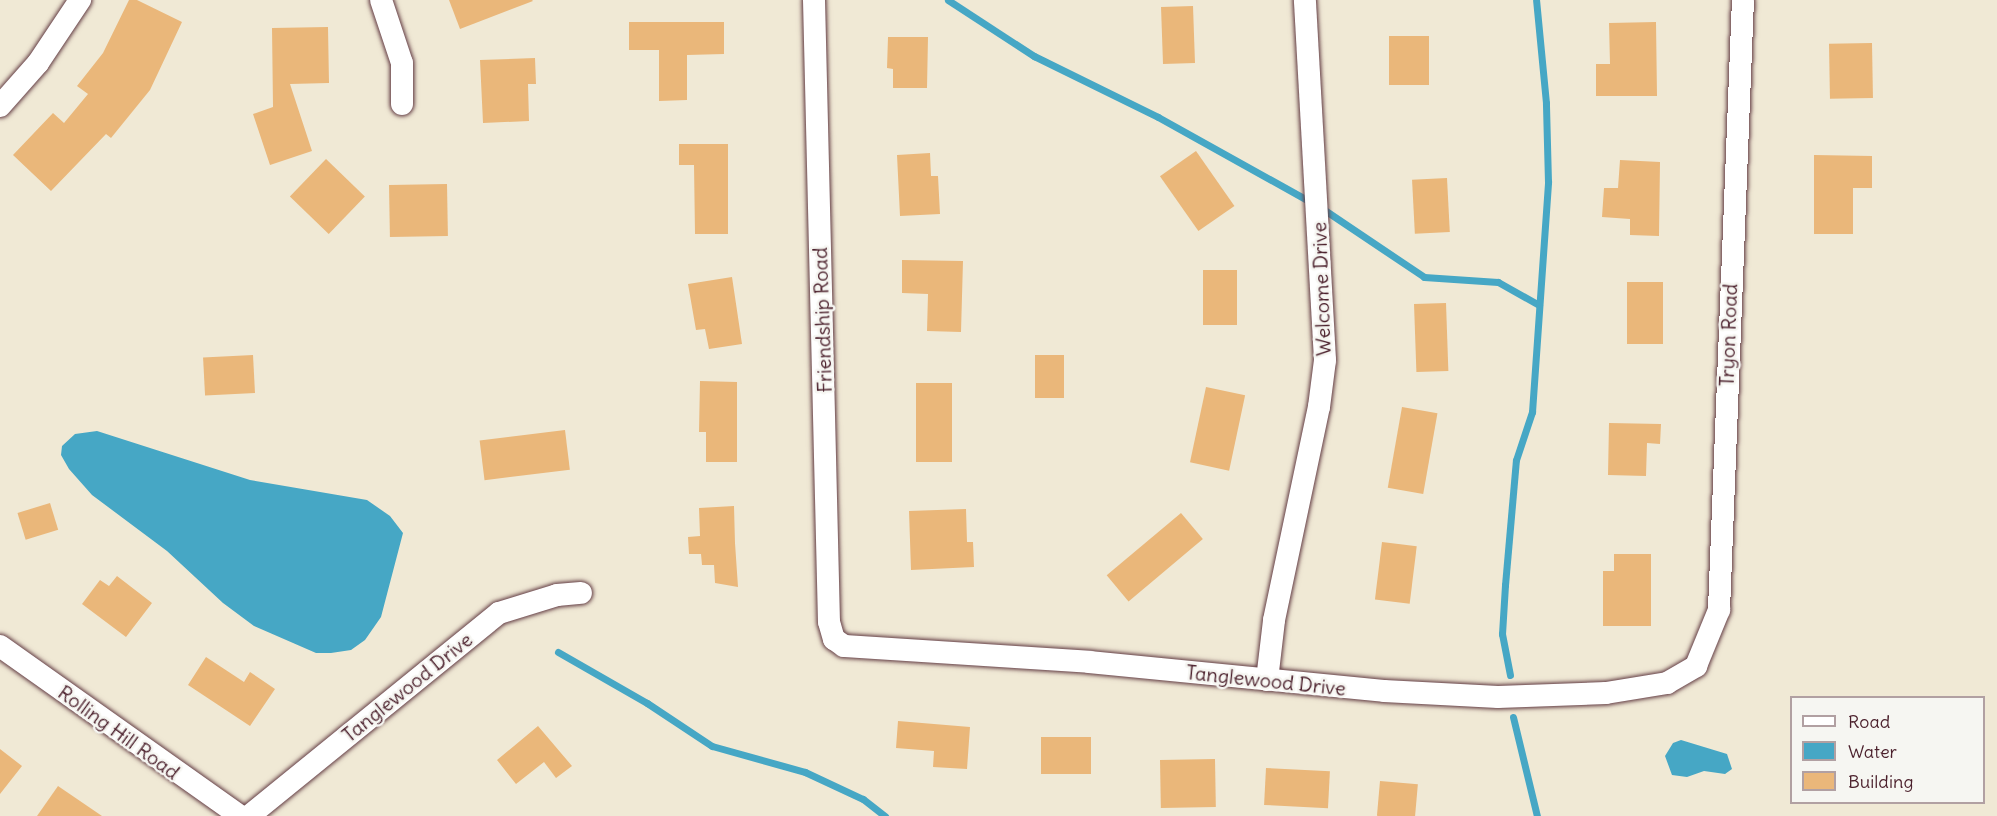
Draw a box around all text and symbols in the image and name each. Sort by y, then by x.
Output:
street label: Welcome Drive [1307,221,1335,357]
street label: Friendship Road [807,247,837,393]
street label: Tryon Road [1714,283,1742,387]
street label: Tanglewood Drive [337,627,477,747]
street label: Tanglewood Drive [1185,660,1347,700]
street label: Rolling Hill Road [54,680,184,784]
legend [1790,696,1985,804]
text: Road [1848,710,1890,733]
text: Water [1848,740,1897,763]
text: Building [1848,770,1913,793]

